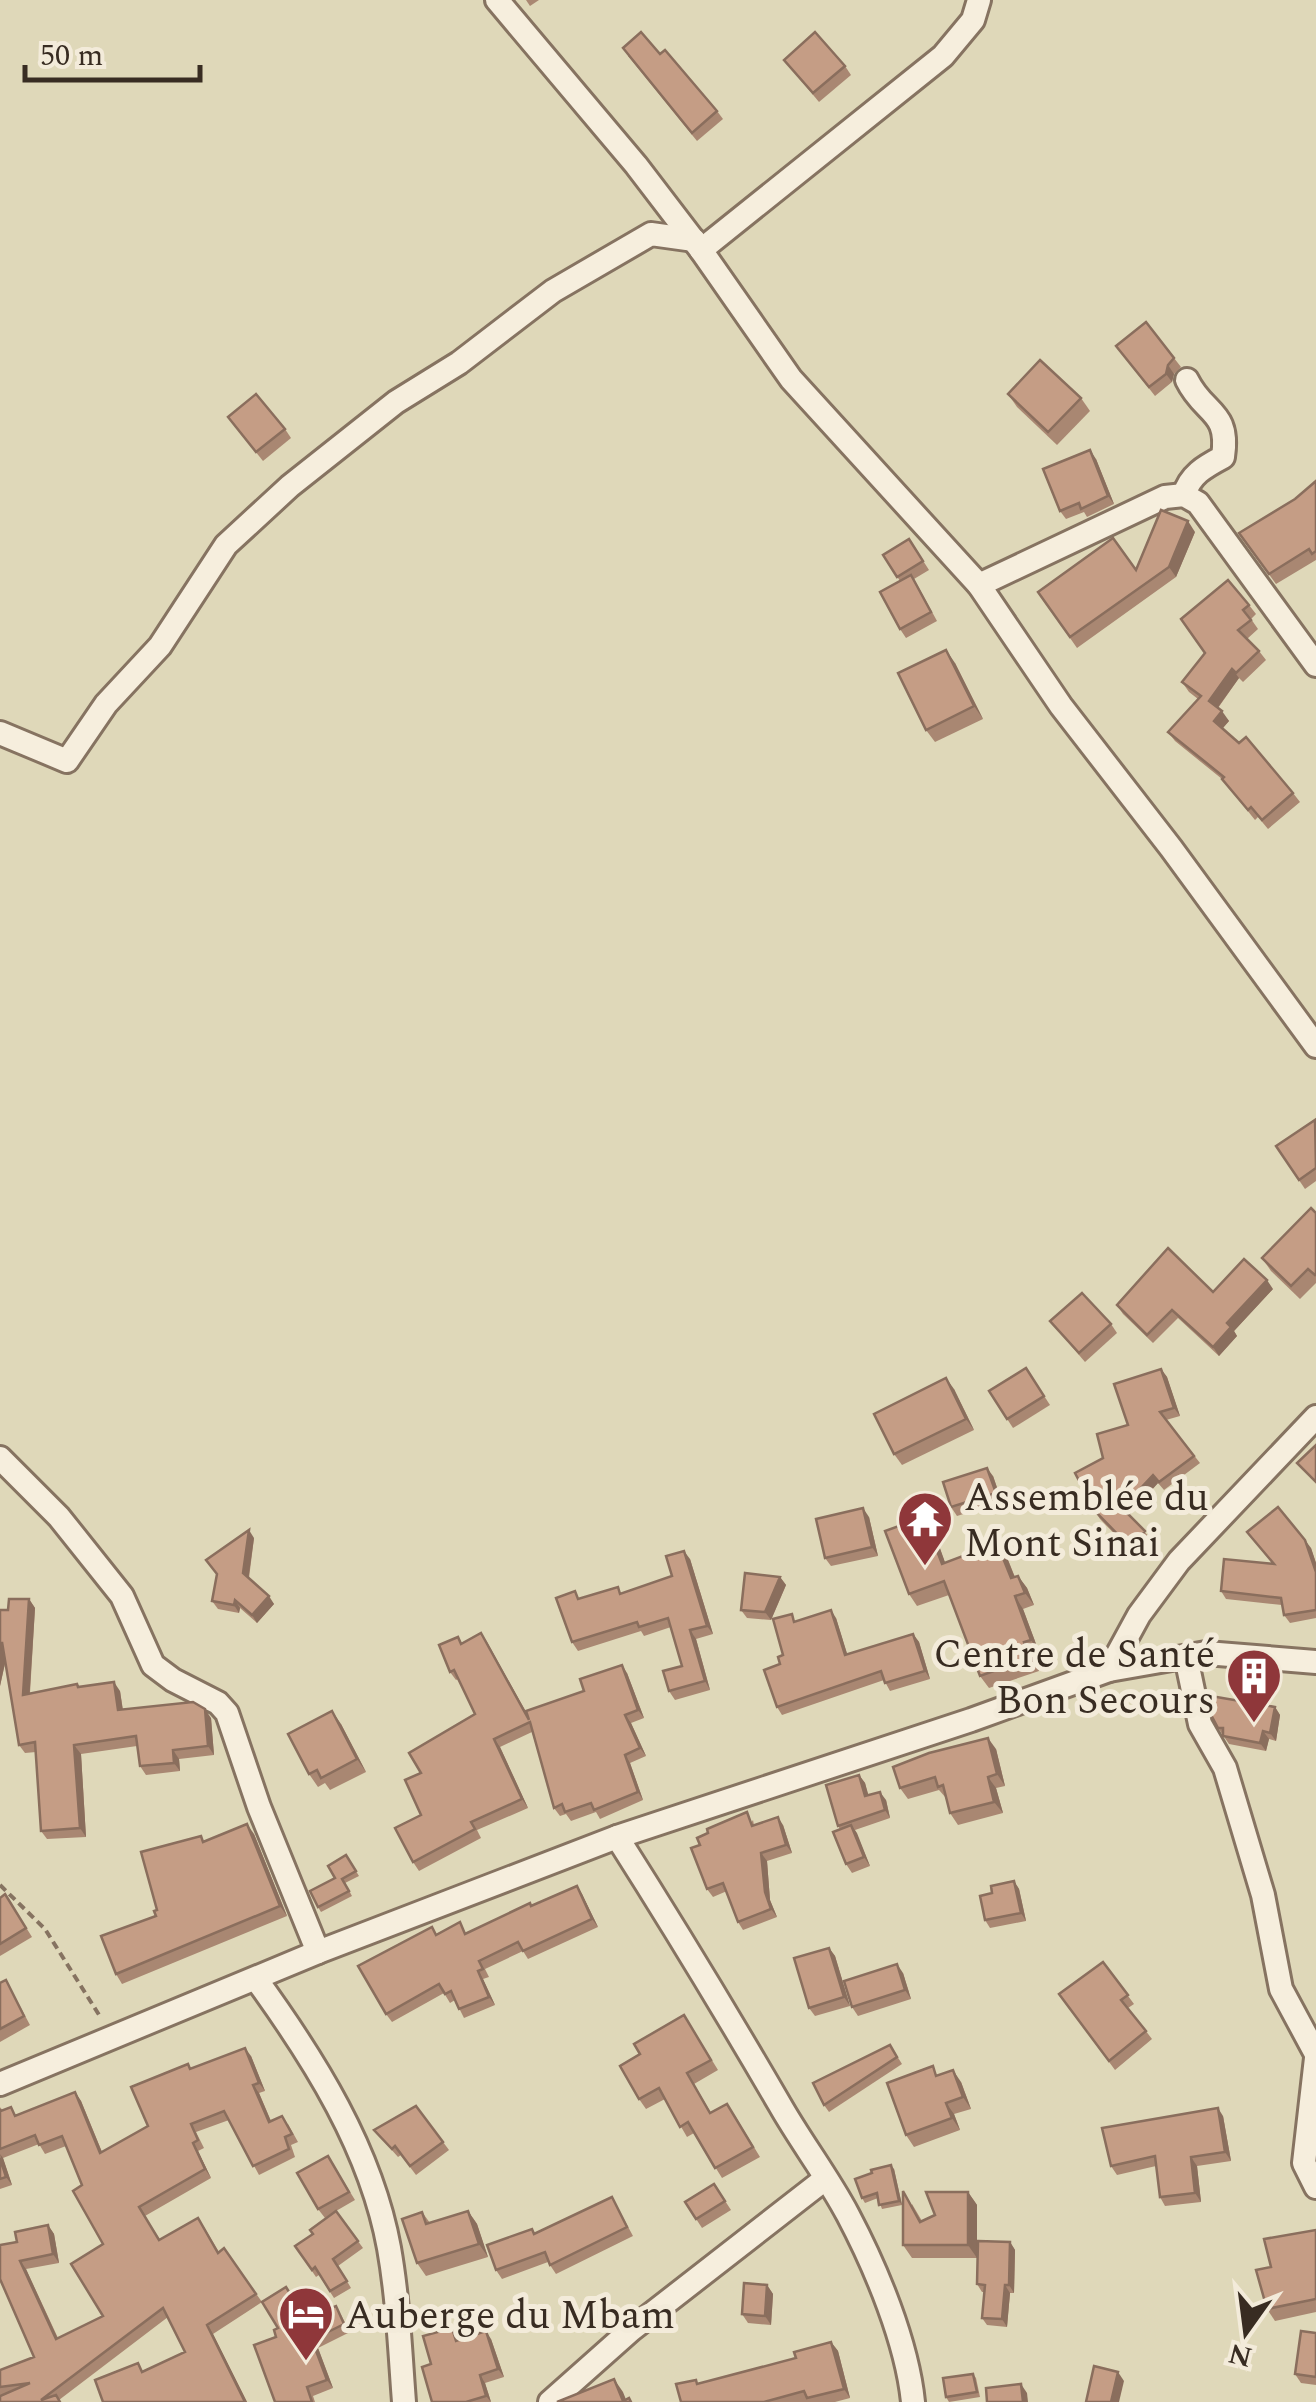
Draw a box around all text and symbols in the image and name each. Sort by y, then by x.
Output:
scale bar [25,20,200,82]
text: 50 m [40,33,103,79]
place label: Assemblée du Mont Sinai [964,1468,1209,1575]
temple icon: Assemblée du Mont Sinai [895,1489,955,1568]
place label: Centre de Santé Bon Secours [933,1625,1215,1732]
building icon: Centre de Santé Bon Secours [1224,1646,1284,1725]
north arrow [1196,2282,1296,2382]
hotel icon: Auberge du Mbam [276,2284,336,2363]
place label: Auberge du Mbam [345,2286,675,2347]
text: N [1224,2331,1257,2378]

